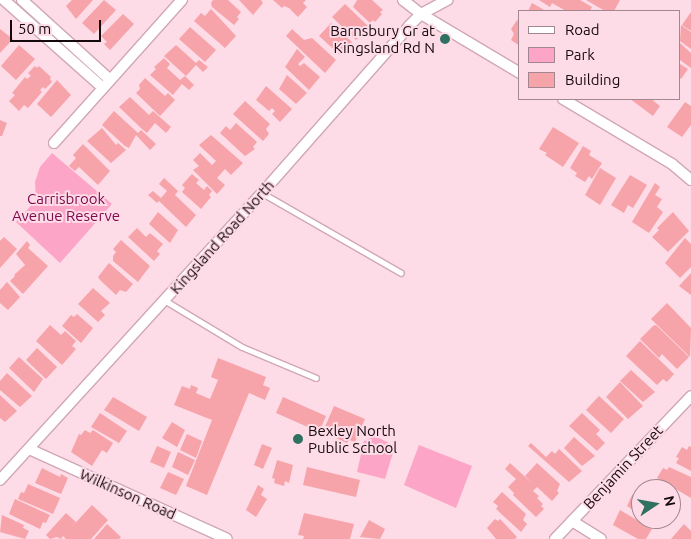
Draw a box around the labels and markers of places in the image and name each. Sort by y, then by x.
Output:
place label: Barnsbury Gr at Kingsland Rd N [330,21,435,56]
marker: Barnsbury Gr at Kingsland Rd N [439,33,451,45]
place label: Bexley North Public School [308,421,397,456]
marker: Bexley North Public School [292,433,304,445]

